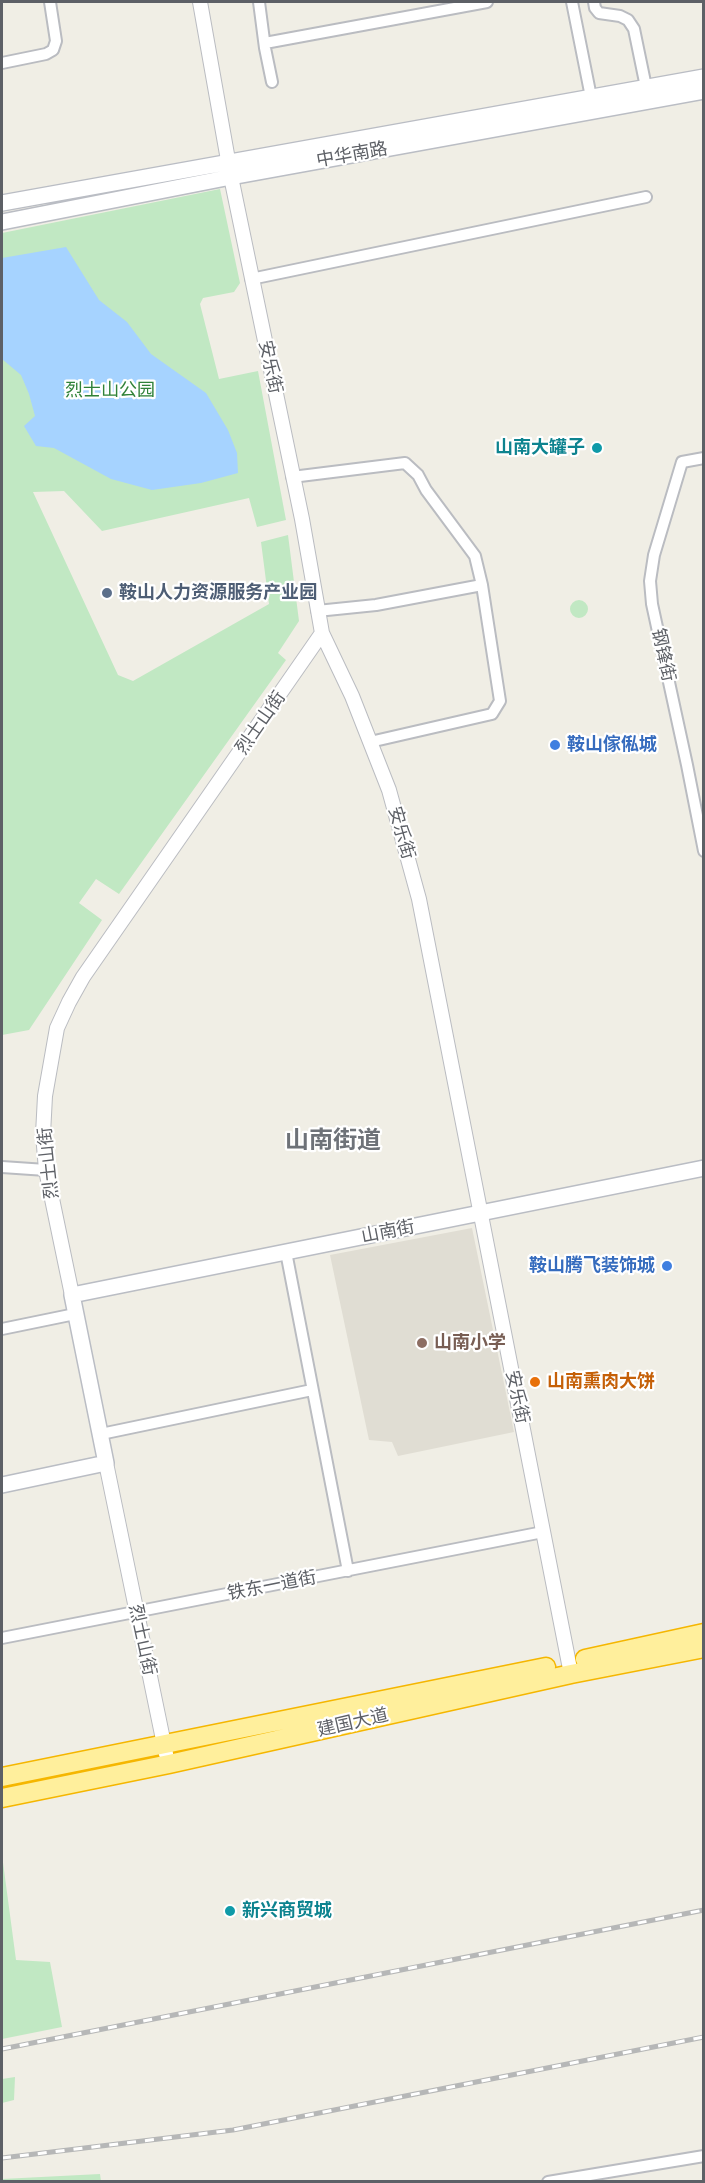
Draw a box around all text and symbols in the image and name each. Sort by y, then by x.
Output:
street label: 中华南路 [315,138,389,172]
street label: 安乐街 [254,338,286,396]
park label: 烈士山公园 [65,380,155,402]
place label: 山南大罐子 [495,437,585,459]
marker: 山南大罐子 [590,441,604,455]
place label: 鞍山人力资源服务产业园 [119,582,317,604]
marker: 鞍山人力资源服务产业园 [100,586,114,600]
street label: 钢锋街 [647,626,679,684]
street label: 烈士山街 [232,687,290,759]
place label: 鞍山傢俬城 [567,734,657,756]
marker: 鞍山傢俬城 [548,738,562,752]
street label: 安乐街 [383,804,419,862]
street label: 烈士山街 [34,1126,64,1200]
district label: 山南街道 [285,1127,381,1155]
street label: 山南街 [359,1216,417,1248]
place label: 鞍山腾飞装饰城 [529,1255,655,1277]
marker: 鞍山腾飞装饰城 [660,1259,674,1273]
place label: 山南小学 [434,1332,506,1354]
marker: 山南小学 [415,1336,429,1350]
street label: 安乐街 [501,1368,533,1426]
place label: 山南熏肉大饼 [547,1371,655,1393]
marker: 山南熏肉大饼 [528,1375,542,1389]
street label: 铁东一道街 [226,1567,318,1605]
street label: 烈士山街 [124,1603,160,1677]
street label: 建国大道 [315,1704,391,1742]
place label: 新兴商贸城 [242,1900,332,1922]
marker: 新兴商贸城 [223,1904,237,1918]

